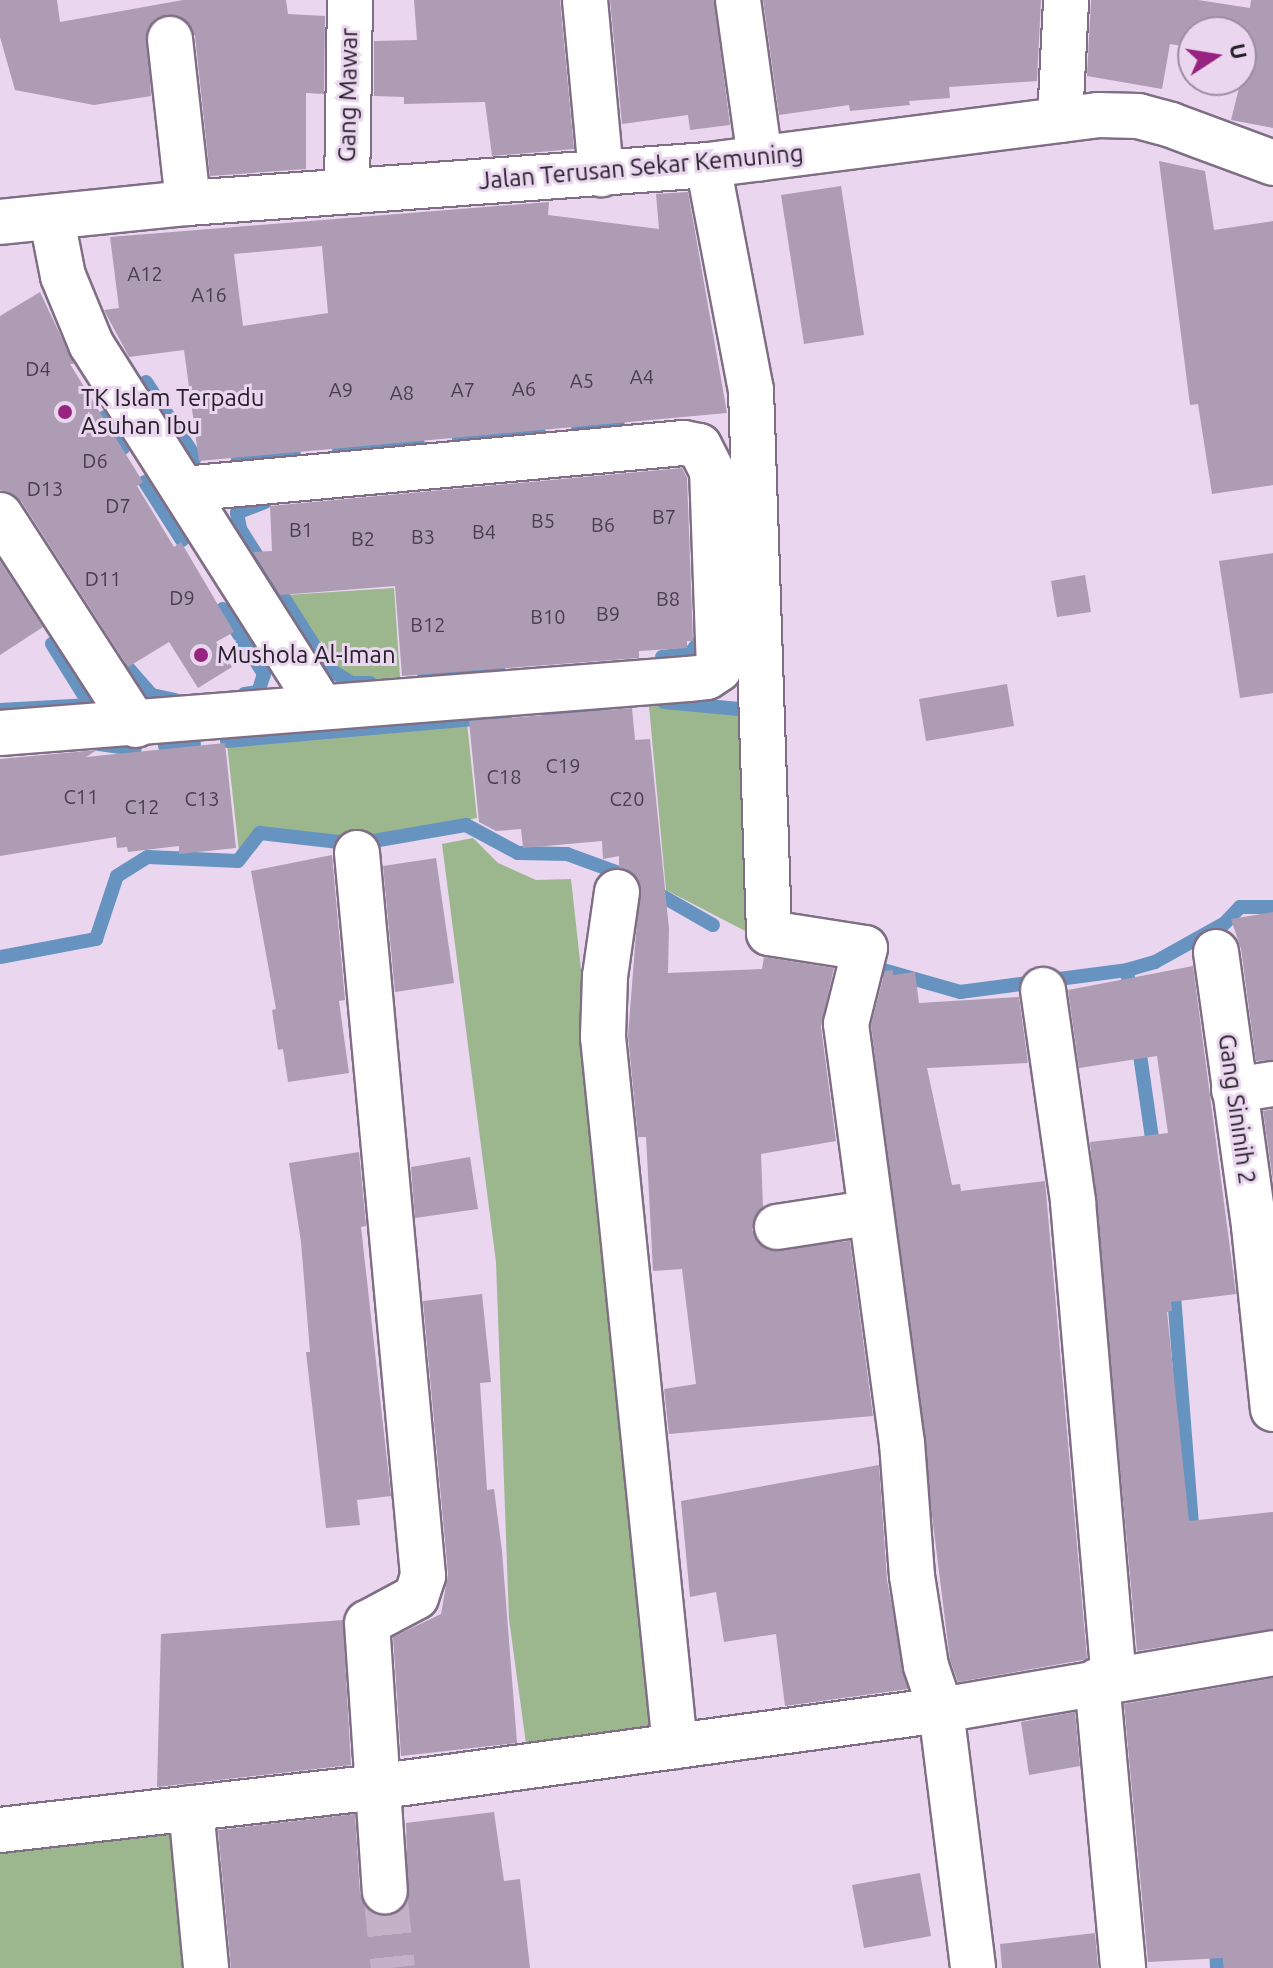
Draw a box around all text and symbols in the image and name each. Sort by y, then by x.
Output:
north arrow [1177,16,1257,96]
street label: Gang Mawar [332,28,364,162]
text: U [1225,41,1253,61]
street label: Jalan Terusan Sekar Kemuning [477,138,805,196]
house number: A12 [127,261,163,285]
house number: A16 [191,282,227,306]
house number: D4 [25,356,51,380]
house number: A4 [630,364,654,388]
house number: A5 [570,368,594,392]
house number: A6 [512,376,536,400]
house number: A9 [329,377,353,401]
house number: A7 [451,377,475,401]
house number: A8 [390,380,414,404]
place label: TK Islam Terpadu Asuhan Ibu [81,384,265,440]
marker: TK Islam Terpadu Asuhan Ibu [56,403,74,421]
house number: D6 [82,448,108,472]
house number: D13 [27,476,63,500]
house number: D7 [105,493,131,517]
house number: B7 [652,504,676,528]
house number: B5 [531,508,555,532]
house number: B6 [591,512,615,536]
house number: B1 [289,517,313,541]
house number: B4 [472,519,496,543]
house number: B3 [411,524,435,548]
house number: B2 [351,526,375,550]
house number: D11 [85,566,121,590]
house number: D9 [169,585,195,609]
house number: B8 [656,586,680,610]
house number: B9 [596,601,620,625]
house number: B10 [530,604,566,628]
house number: B12 [410,612,446,636]
place label: Mushola Al-Iman [217,641,396,669]
marker: Mushola Al-Iman [192,646,210,664]
house number: C19 [546,753,580,777]
house number: C18 [487,764,521,788]
house number: C11 [64,784,98,808]
house number: C13 [185,786,219,810]
house number: C20 [610,786,644,810]
house number: C12 [125,794,159,818]
street label: Gang Sininih 2 [1212,1032,1262,1186]

